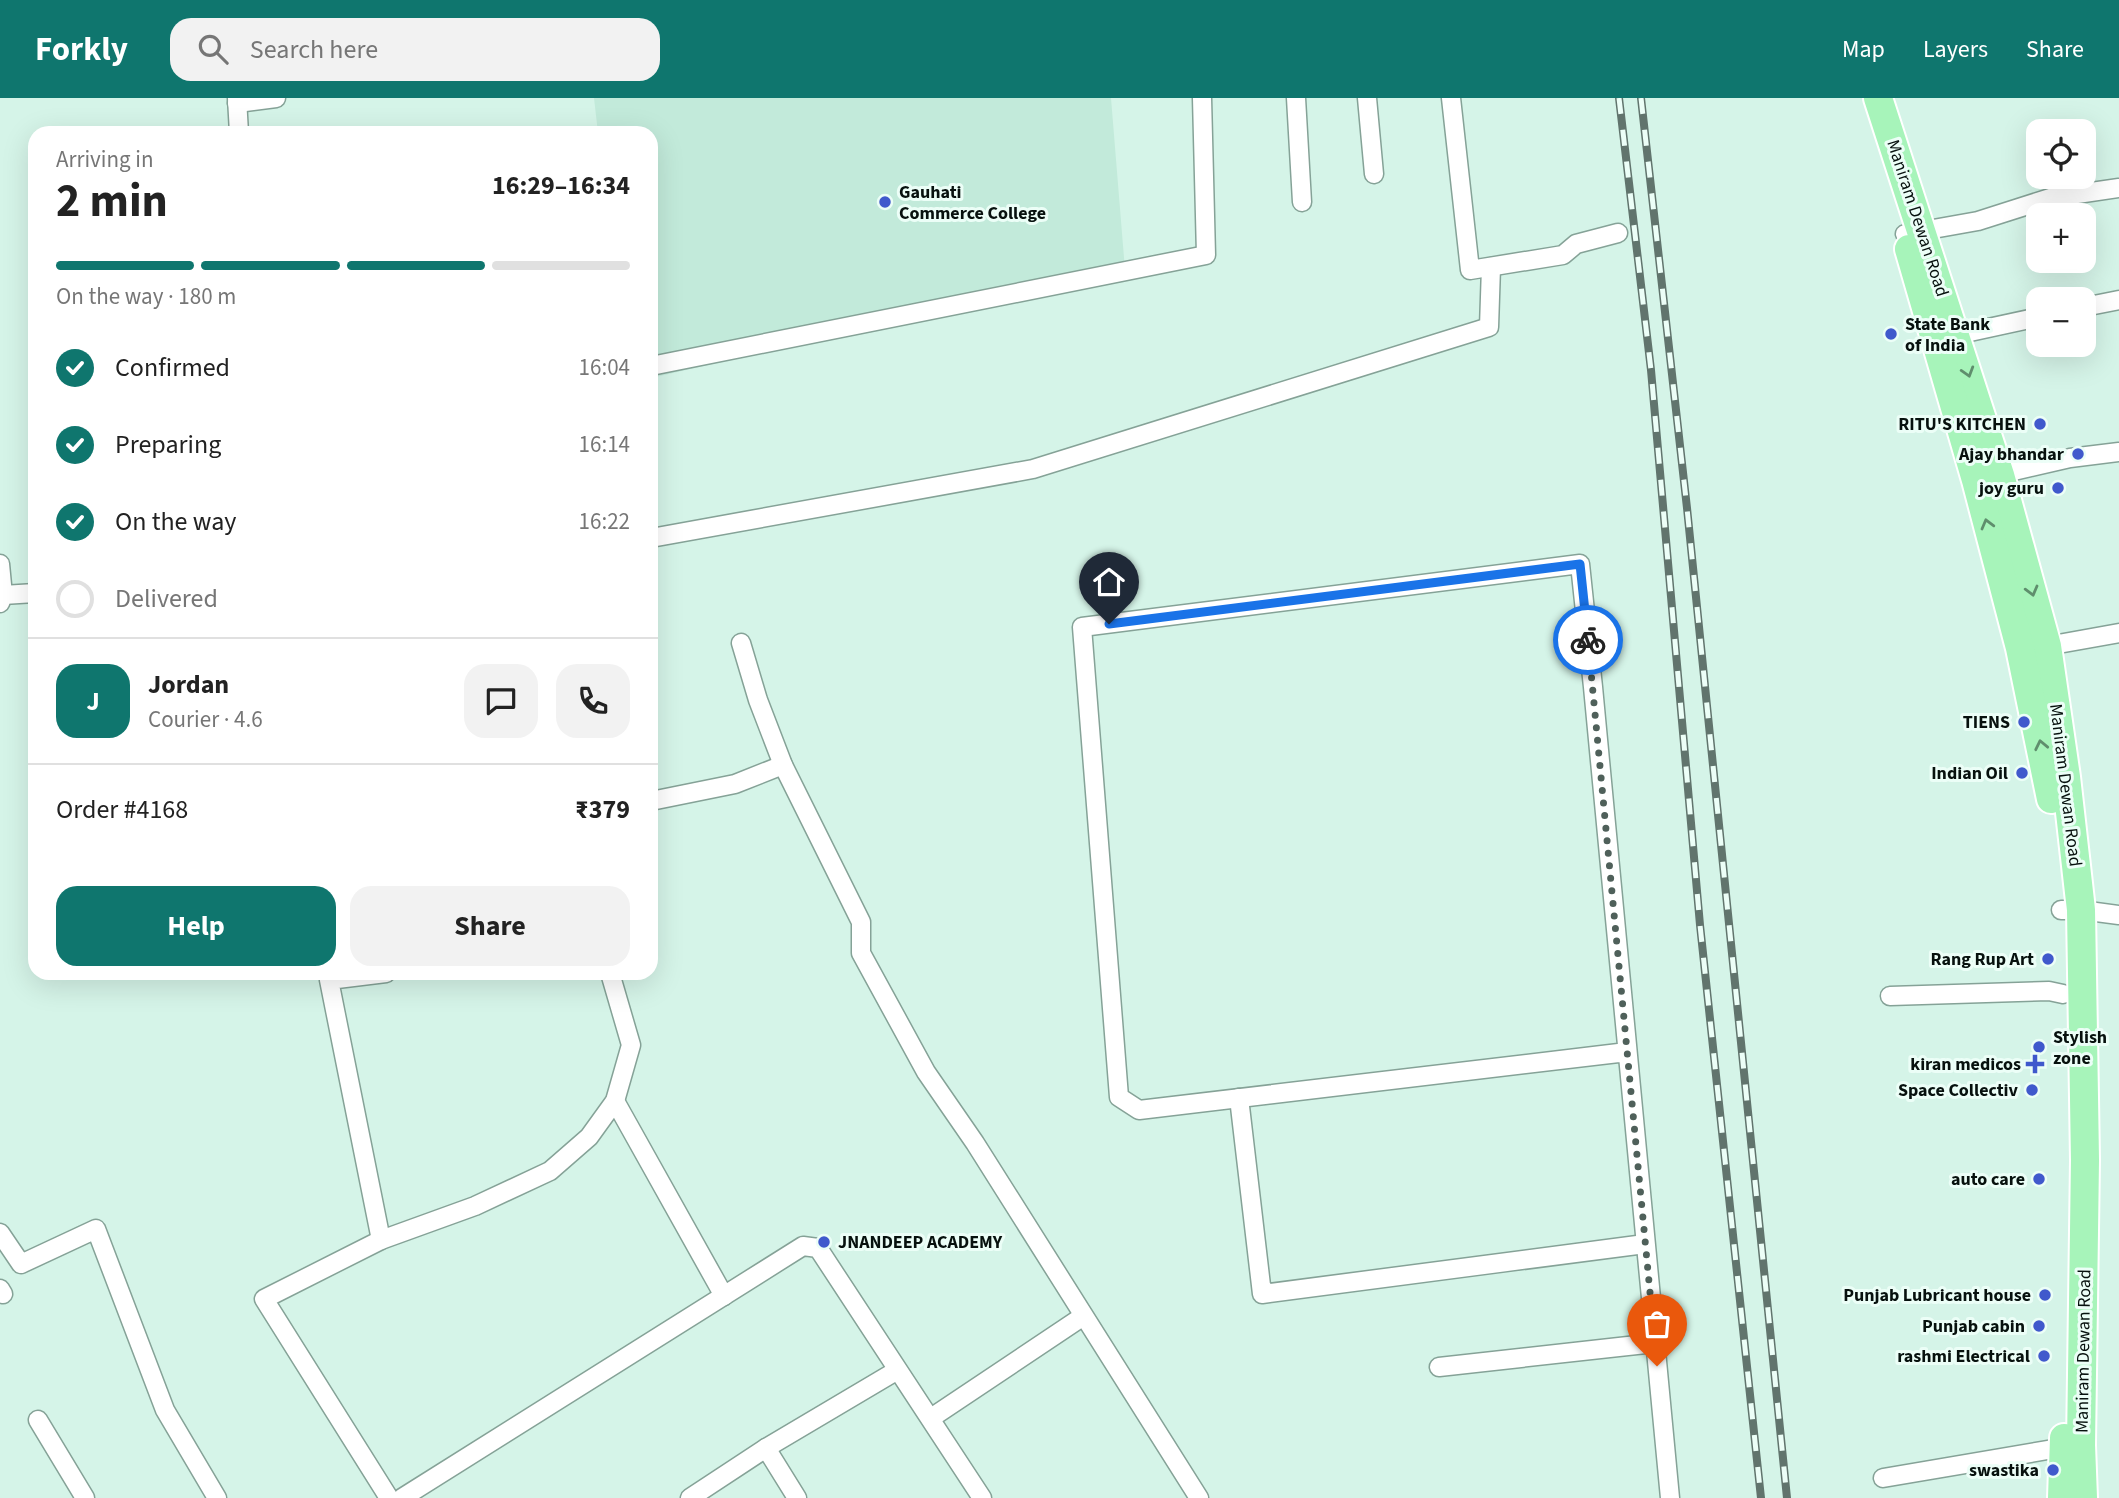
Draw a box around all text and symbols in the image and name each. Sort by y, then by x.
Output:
search box [170,18,660,81]
text: Forkly [35,26,128,73]
icon: search [194,30,232,68]
text: Search here [250,31,378,68]
text: Map [1842,32,1885,67]
text: Layers [1923,32,1988,67]
text: Share [2026,32,2084,67]
map controls [2026,119,2096,357]
button: locate [2026,119,2096,189]
street label: Maniram Dewan Road [1880,136,1955,300]
text: Arriving in [56,143,154,176]
text: 16:29–16:34 [492,167,630,204]
text: 2 min [56,169,168,234]
place label: Gauhati Commerce College [899,180,1046,226]
marker: Gauhati Commerce College [877,194,893,210]
button: + [2026,203,2096,273]
text: On the way · 180 m [56,280,236,313]
button: − [2026,287,2096,357]
place label: State Bank of India [1905,312,1990,358]
marker: State Bank of India [1883,326,1899,342]
icon: check [56,349,94,387]
text: Confirmed [115,349,230,386]
text: 16:04 [579,351,630,384]
one-way arrow [1960,366,1974,378]
place label: RITU'S KITCHEN [1898,412,2026,437]
marker: RITU'S KITCHEN [2032,416,2048,432]
icon: check [56,426,94,464]
text: Preparing [115,426,221,463]
text: 16:14 [579,428,630,461]
place label: Ajay bhandar [1958,442,2065,467]
marker: Ajay bhandar [2070,446,2086,462]
place label: joy guru [1978,476,2044,501]
marker: joy guru [2050,480,2066,496]
icon: check [56,503,94,541]
text: On the way [115,503,236,540]
text: 16:22 [579,505,630,538]
one-way arrow [1981,518,1995,530]
pin [1079,552,1139,624]
icon: home [1090,563,1128,601]
text: Delivered [115,580,218,617]
one-way arrow [2024,585,2038,597]
courier [1553,605,1623,675]
icon: bike [1569,621,1607,659]
button: chat [464,664,538,738]
button: phone [556,664,630,738]
text: Jordan [148,666,229,703]
text: J [86,683,100,720]
street label: Maniram Dewan Road [2043,702,2088,868]
text: Courier · 4.6 [148,703,263,736]
place label: TIENS [1963,710,2010,735]
marker: TIENS [2016,714,2032,730]
one-way arrow [2034,739,2049,751]
place label: Indian Oil [1931,761,2008,786]
marker: Indian Oil [2014,765,2030,781]
text: Order #4168 [56,791,188,828]
text: ₹379 [575,791,630,828]
button: Help [56,886,336,966]
button: Share [350,886,630,966]
place label: Rang Rup Art [1931,947,2034,972]
marker: Rang Rup Art [2040,951,2056,967]
place label: Stylish zone [2053,1025,2107,1071]
marker: Stylish zone [2031,1039,2047,1055]
place label: kiran medicos [1910,1052,2021,1077]
marker: kiran medicos [2027,1056,2043,1072]
place label: Space Collectiv [1898,1078,2019,1103]
marker: Space Collectiv [2024,1082,2040,1098]
place label: auto care [1951,1167,2025,1192]
marker: auto care [2031,1171,2047,1187]
place label: JNANDEEP ACADEMY [838,1230,1003,1255]
marker: JNANDEEP ACADEMY [816,1234,832,1250]
street label: Maniram Dewan Road [2070,1269,2097,1433]
place label: Punjab Lubricant house [1843,1283,2031,1308]
marker: Punjab Lubricant house [2037,1287,2053,1303]
pin [1627,1294,1687,1366]
icon: bag [1638,1305,1676,1343]
place label: Punjab cabin [1922,1314,2025,1339]
marker: Punjab cabin [2031,1318,2047,1334]
place label: rashmi Electrical [1897,1344,2030,1369]
marker: rashmi Electrical [2036,1348,2052,1364]
place label: swastika [1969,1458,2039,1483]
marker: swastika [2045,1462,2061,1478]

